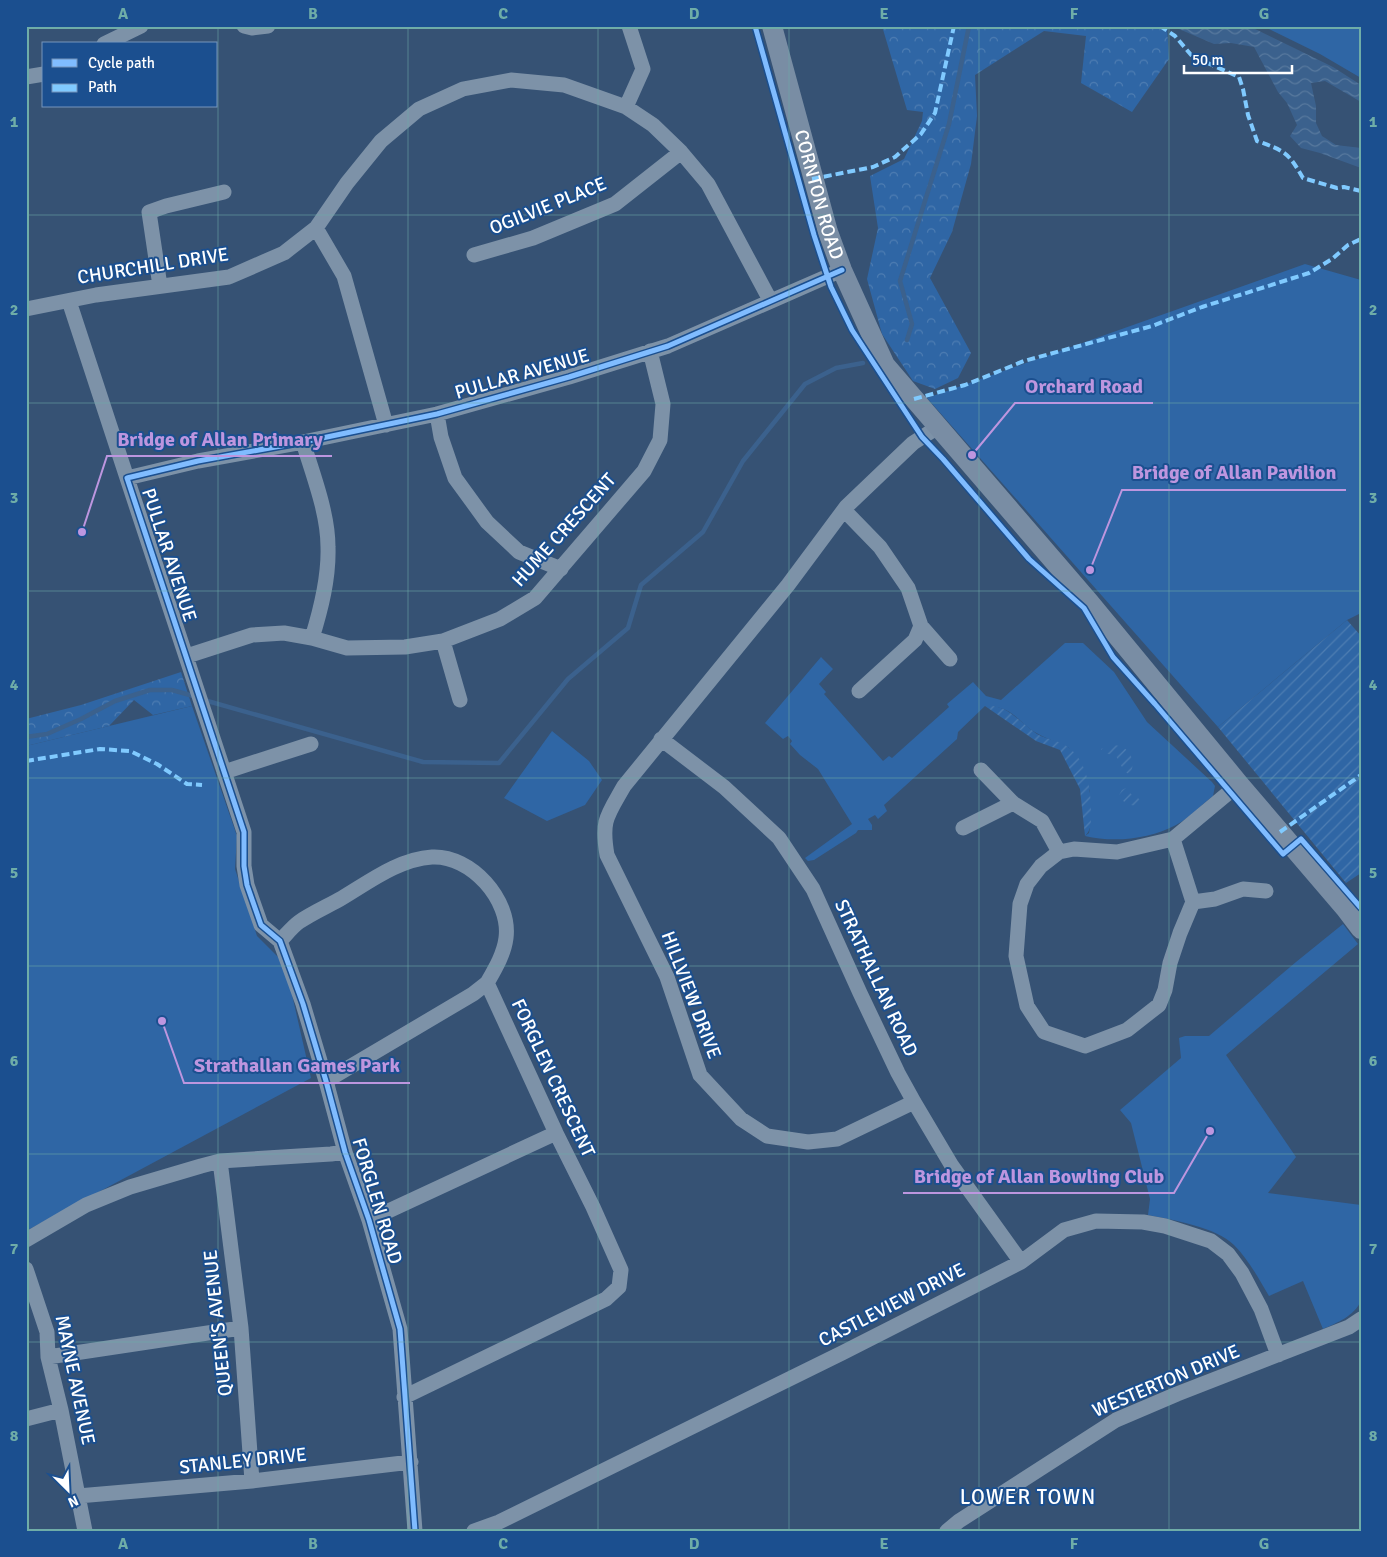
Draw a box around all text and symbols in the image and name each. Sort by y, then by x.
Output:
text: A [118,4,129,24]
text: B [308,4,318,24]
text: C [498,4,508,24]
text: D [689,4,700,24]
text: E [879,4,889,24]
text: F [1070,4,1079,24]
text: G [1259,4,1269,24]
legend [42,42,218,108]
scale bar [1184,42,1292,74]
text: 50 m [1192,51,1223,69]
text: Cycle path [88,54,155,72]
text: Path [88,78,117,96]
text: 1 [10,112,19,132]
text: 1 [1369,112,1378,132]
street label: CORNTON ROAD [789,127,849,263]
street label: OGILVIE PLACE [486,172,610,240]
street label: CHURCHILL DRIVE [76,242,230,290]
text: 2 [10,300,18,320]
text: 2 [1369,300,1377,320]
street label: PULLAR AVENUE [452,343,592,405]
callout: Orchard Road [1015,368,1153,403]
text: Orchard Road [1025,374,1143,399]
callout: Bridge of Allan Primary [107,421,332,456]
text: Bridge of Allan Primary [117,427,323,452]
callout: Bridge of Allan Pavilion [1122,455,1346,490]
text: Bridge of Allan Pavilion [1132,460,1336,485]
street label: HUME CRESCENT [507,468,622,592]
street label: PULLAR AVENUE [136,485,202,625]
text: 3 [10,488,18,508]
text: 3 [1369,488,1377,508]
text: 4 [10,675,19,695]
text: 4 [1369,675,1378,695]
text: 5 [10,863,18,883]
text: 5 [1369,863,1377,883]
street label: STRATHALLAN ROAD [829,896,923,1060]
street label: HILLVIEW DRIVE [656,928,726,1062]
street label: FORGLEN CRESCENT [506,995,600,1162]
callout: Strathallan Games Park [184,1048,410,1083]
text: 6 [10,1051,19,1071]
text: 6 [1369,1051,1378,1071]
text: Strathallan Games Park [194,1053,400,1078]
street label: FORGLEN ROAD [346,1135,408,1267]
callout: Bridge of Allan Bowling Club [903,1158,1174,1193]
text: Bridge of Allan Bowling Club [914,1164,1165,1189]
text: 7 [10,1239,19,1259]
text: 7 [1369,1239,1378,1259]
street label: QUEEN'S AVENUE [198,1249,238,1397]
street label: CASTLEVIEW DRIVE [815,1258,969,1352]
street label: MAYNE AVENUE [50,1313,100,1447]
street label: WESTERTON DRIVE [1089,1339,1243,1423]
text: 8 [10,1426,19,1446]
text: 8 [1369,1426,1378,1446]
street label: STANLEY DRIVE [178,1442,308,1480]
north arrow [42,1464,92,1514]
district label: LOWER TOWN [960,1484,1096,1510]
text: N [65,1492,81,1511]
text: A [118,1534,129,1554]
text: B [308,1534,318,1554]
text: C [498,1534,508,1554]
text: D [689,1534,700,1554]
text: E [879,1534,889,1554]
text: F [1070,1534,1079,1554]
text: G [1259,1534,1269,1554]

